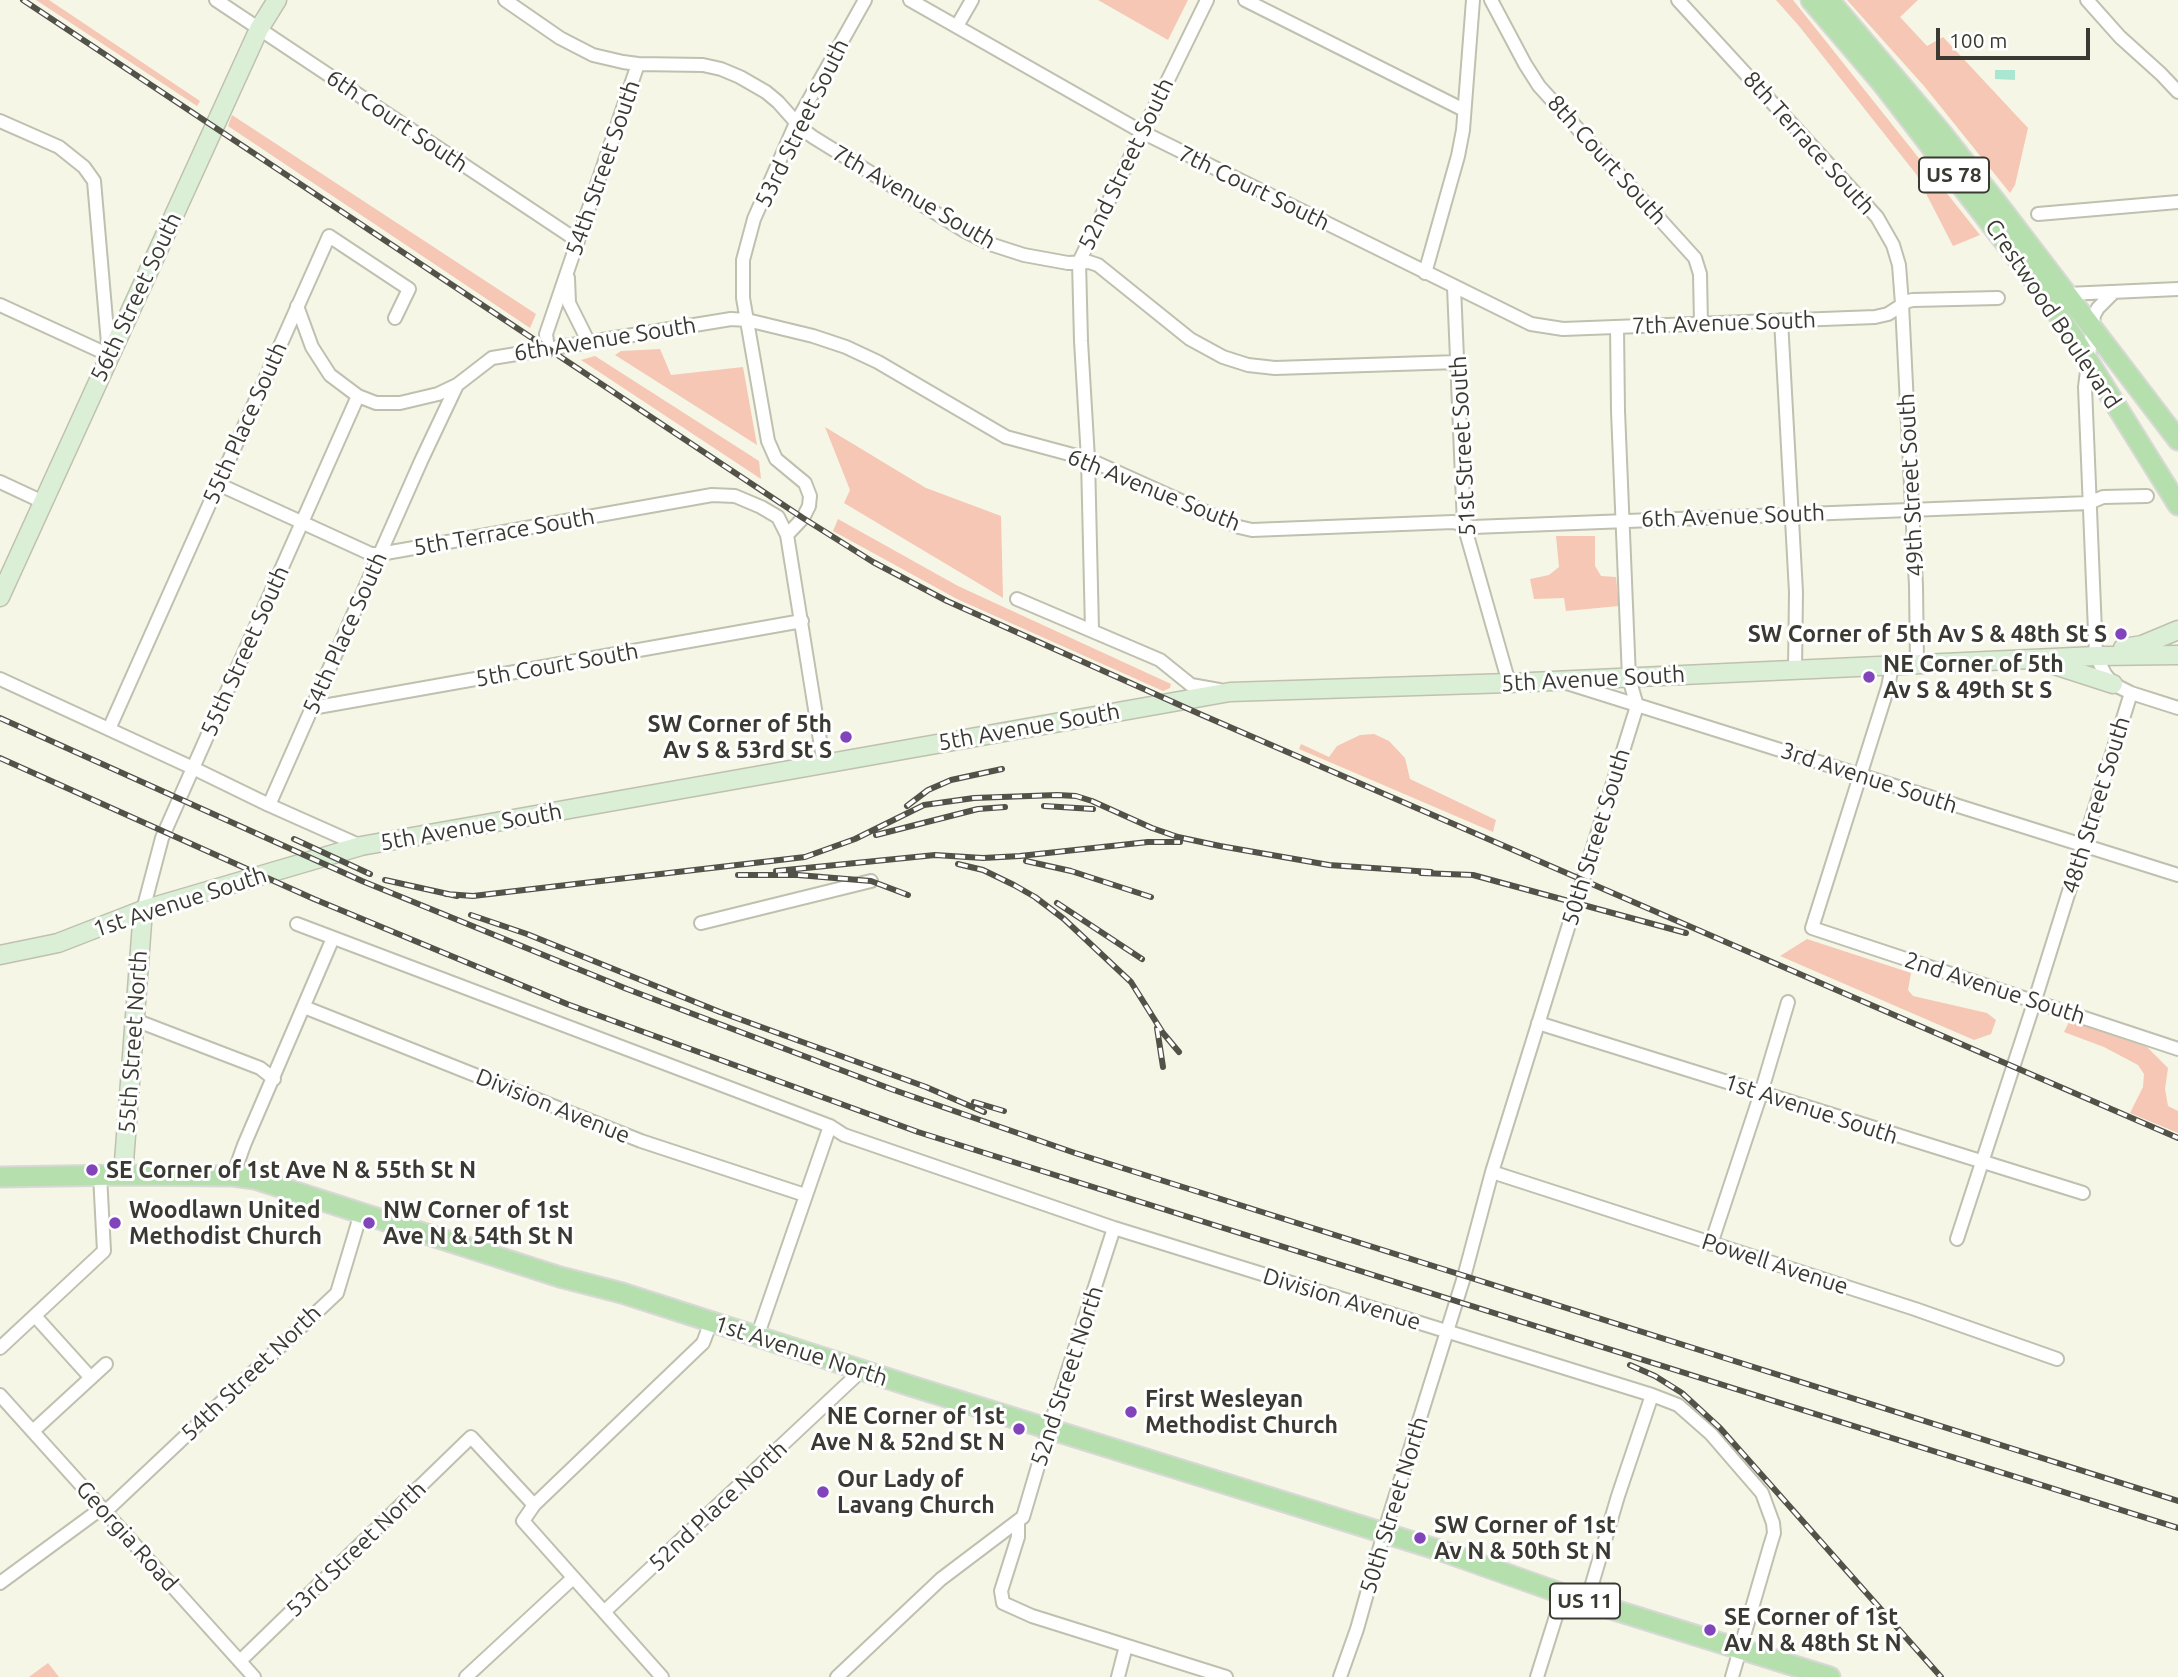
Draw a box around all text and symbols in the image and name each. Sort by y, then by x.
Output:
scale bar [1940,14,2094,58]
text: 100 m [1949,28,2007,52]
street label: 53rd Street South [749,34,855,212]
street label: 6th Court South [321,63,473,179]
street label: 8th Terrace South [1737,66,1881,220]
street label: 52nd Street South [1072,73,1180,255]
street label: 54th Street South [560,77,646,259]
street label: 8th Court South [1542,89,1672,231]
street label: 7th Avenue South [827,139,1001,255]
street label: 7th Court South [1174,139,1334,237]
road number: US 78 [1919,158,1989,192]
street label: 56th Street South [85,208,187,386]
street label: Crestwood Boulevard [1979,214,2127,414]
street label: 7th Avenue South [1632,306,1816,340]
street label: 6th Avenue South [512,311,698,367]
street label: 55th Place South [197,338,293,508]
street label: 51st Street South [1444,355,1482,537]
street label: 49th Street South [1892,393,1930,577]
street label: 6th Avenue South [1064,443,1244,537]
street label: 6th Avenue South [1641,499,1825,533]
street label: 5th Terrace South [411,502,597,562]
street label: 54th Place South [297,548,393,718]
street label: 55th Street South [195,561,295,741]
place label: SW Corner of 5th Av S & 48th St S [1748,620,2107,648]
marker: SW Corner of 5th Av S & 48th St S [2113,626,2129,642]
street label: 5th Court South [473,637,641,693]
place label: NE Corner of 5th Av S & 49th St S [1883,650,2064,704]
street label: 5th Avenue South [1500,660,1686,698]
marker: NE Corner of 5th Av S & 49th St S [1861,669,1877,685]
street label: 5th Avenue South [936,697,1122,757]
place label: SW Corner of 5th Av S & 53rd St S [647,710,832,764]
street label: 48th Street South [2056,713,2136,897]
marker: SW Corner of 5th Av S & 53rd St S [838,729,854,745]
street label: 3rd Avenue South [1777,736,1961,820]
street label: 50th Street South [1556,745,1636,929]
street label: 5th Avenue South [378,797,564,857]
street label: 1st Avenue South [90,861,270,943]
street label: 2nd Avenue South [1901,946,2089,1030]
street label: 55th Street North [113,949,153,1135]
street label: Division Avenue [472,1063,634,1149]
street label: 1st Avenue South [1721,1068,1901,1150]
place label: SE Corner of 1st Ave N & 55th St N [106,1156,476,1184]
marker: SE Corner of 1st Ave N & 55th St N [84,1162,100,1178]
place label: Woodlawn United Methodist Church [129,1196,322,1250]
place label: NW Corner of 1st Ave N & 54th St N [383,1196,574,1250]
marker: Woodlawn United Methodist Church [107,1215,123,1231]
marker: NW Corner of 1st Ave N & 54th St N [361,1215,377,1231]
street label: Powell Avenue [1698,1227,1852,1301]
street label: Division Avenue [1260,1262,1424,1336]
street label: 52nd Street North [1025,1282,1109,1470]
street label: 54th Street North [175,1299,327,1447]
street label: 1st Avenue North [711,1310,891,1392]
place label: First Wesleyan Methodist Church [1145,1385,1338,1439]
place label: NE Corner of 1st Ave N & 52nd St N [811,1402,1005,1456]
marker: First Wesleyan Methodist Church [1123,1404,1139,1420]
street label: 50th Street North [1354,1413,1434,1597]
marker: NE Corner of 1st Ave N & 52nd St N [1011,1421,1027,1437]
street label: 52nd Place North [643,1435,793,1577]
place label: Our Lady of Lavang Church [837,1465,995,1519]
street label: Georgia Road [70,1475,184,1597]
street label: 53rd Street North [280,1475,432,1623]
marker: Our Lady of Lavang Church [815,1484,831,1500]
place label: SW Corner of 1st Av N & 50th St N [1434,1511,1616,1565]
marker: SW Corner of 1st Av N & 50th St N [1412,1530,1428,1546]
road number: US 11 [1550,1584,1620,1618]
place label: SE Corner of 1st Av N & 48th St N [1724,1603,1902,1657]
marker: SE Corner of 1st Av N & 48th St N [1702,1622,1718,1638]

